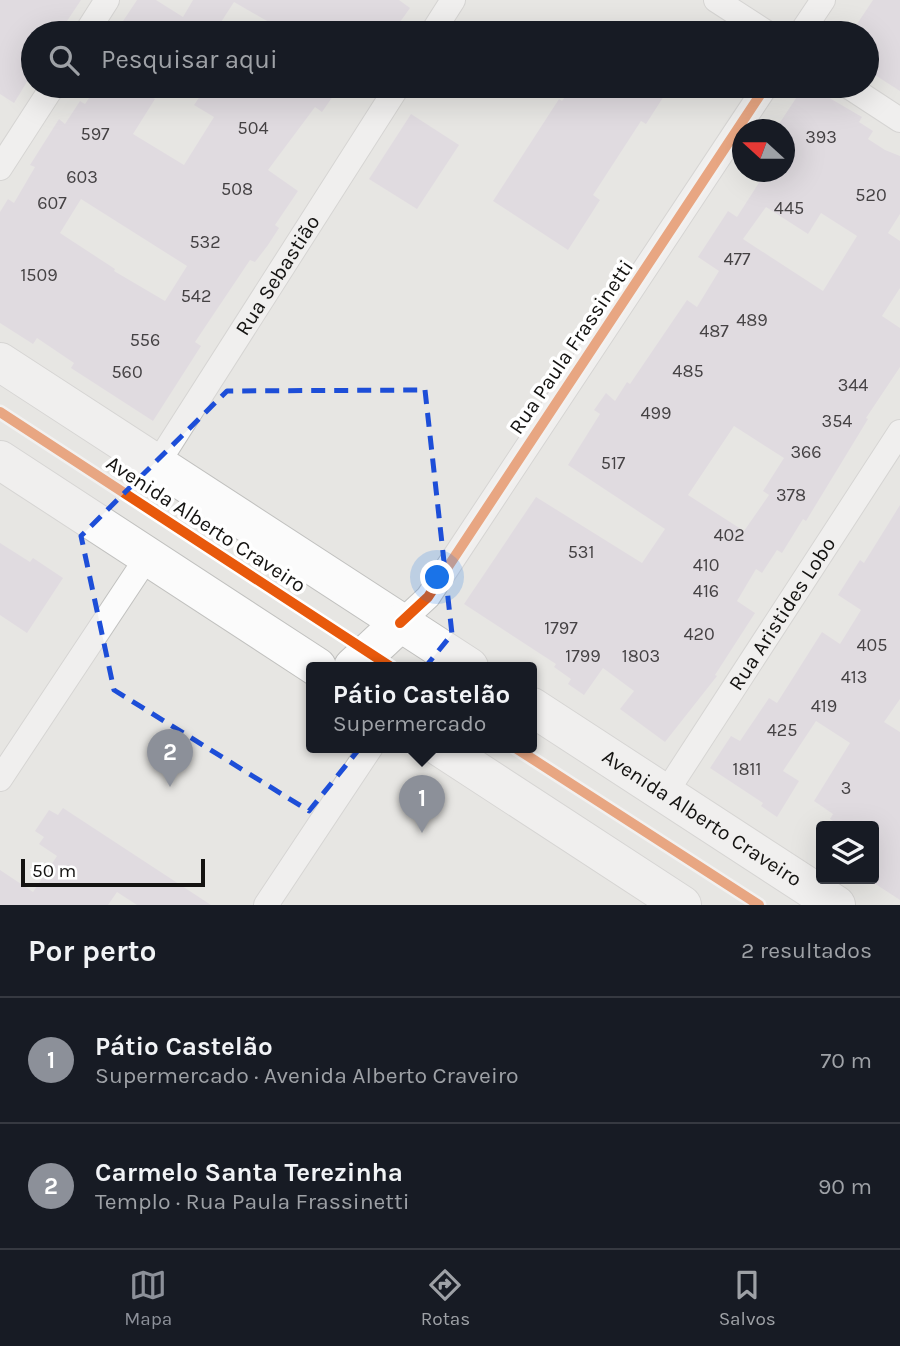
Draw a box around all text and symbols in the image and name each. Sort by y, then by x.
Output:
search box [21,21,879,98]
icon: search [45,41,83,79]
text: Pesquisar aqui [101,44,278,75]
house number: 504 [238,117,268,139]
north arrow [732,119,795,182]
house number: 597 [80,123,110,145]
house number: 393 [805,126,837,148]
house number: 603 [66,166,98,188]
house number: 508 [221,178,253,200]
house number: 520 [855,184,887,206]
house number: 607 [37,192,67,214]
house number: 445 [774,197,804,219]
street label: Rua Sebastião [230,211,325,340]
house number: 532 [189,231,221,253]
house number: 477 [724,248,751,270]
street label: Rua Paula Frassinetti [504,256,638,438]
house number: 1509 [20,264,58,286]
house number: 542 [181,285,211,307]
house number: 489 [736,309,768,331]
house number: 487 [699,320,729,342]
house number: 556 [130,329,160,351]
house number: 485 [672,360,704,382]
house number: 560 [111,361,143,383]
house number: 344 [838,374,868,396]
house number: 499 [641,402,671,424]
house number: 354 [822,410,852,432]
house number: 366 [790,441,822,463]
street label: Avenida Alberto Craveiro [102,451,310,597]
house number: 517 [601,452,626,474]
house number: 378 [776,484,806,506]
house number: 402 [713,524,745,546]
street label: Rua Aristides Lobo [724,533,841,695]
house number: 531 [568,541,594,563]
house number: 410 [693,554,719,576]
your location [420,560,454,594]
house number: 416 [693,580,719,602]
house number: 1797 [544,617,578,639]
house number: 420 [683,623,715,645]
house number: 405 [857,634,887,656]
house number: 1799 [565,645,601,667]
house number: 1803 [622,645,660,667]
popup [306,662,537,753]
house number: 413 [841,666,867,688]
text: Pátio Castelão [333,679,510,710]
house number: 419 [811,695,837,717]
text: Supermercado [333,710,486,737]
house number: 425 [767,719,797,741]
pin: 2 [147,729,193,787]
street label: Avenida Alberto Craveiro [598,744,806,891]
house number: 1811 [733,758,761,780]
pin: 1 [399,775,445,833]
house number: 3 [841,777,851,799]
map controls [816,821,879,884]
button: layers [816,821,879,884]
scale bar [21,856,205,888]
text: 50 m [32,860,76,882]
text: Por perto [28,933,157,969]
text: 2 resultados [741,937,872,964]
text: Pátio Castelão [95,1031,273,1062]
text: 1 [47,1047,55,1074]
text: 70 m [821,1047,872,1074]
text: Supermercado · Avenida Alberto Craveiro [95,1062,519,1089]
text: Carmelo Santa Terezinha [95,1157,403,1188]
text: 2 [44,1173,58,1200]
text: 90 m [818,1173,872,1200]
text: Templo · Rua Paula Frassinetti [95,1188,410,1215]
tab: Mapa [124,1266,172,1330]
tab: Rotas [421,1266,470,1330]
tab: Salvos [719,1266,776,1330]

